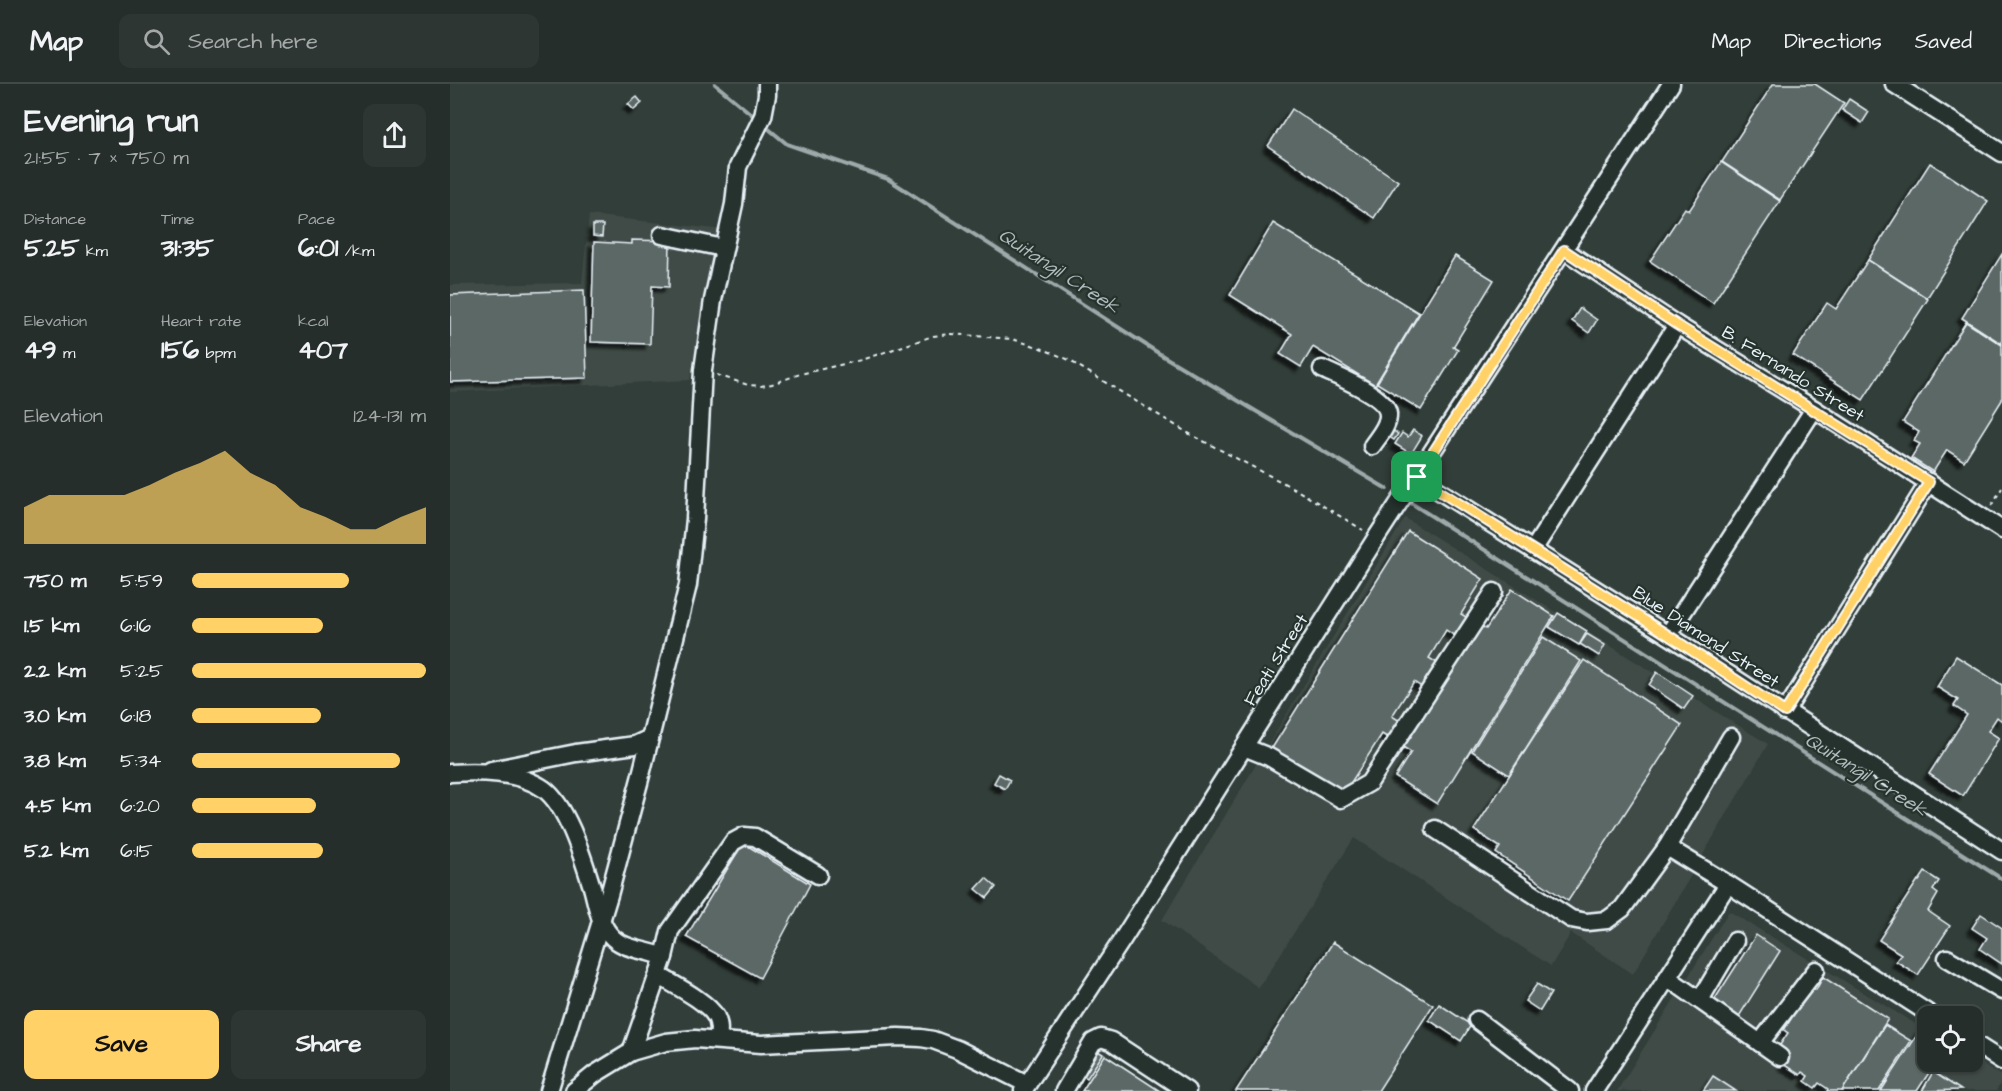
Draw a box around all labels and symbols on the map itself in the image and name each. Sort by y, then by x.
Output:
water label: Quitangil Creek [992,221,1126,322]
street label: B. Fernando Street [1717,320,1870,428]
pin [1391,451,1442,502]
street label: Blue Diamond Street [1628,580,1785,694]
street label: Feati Street [1238,609,1315,711]
water label: Quitangil Creek [1799,726,1933,825]

